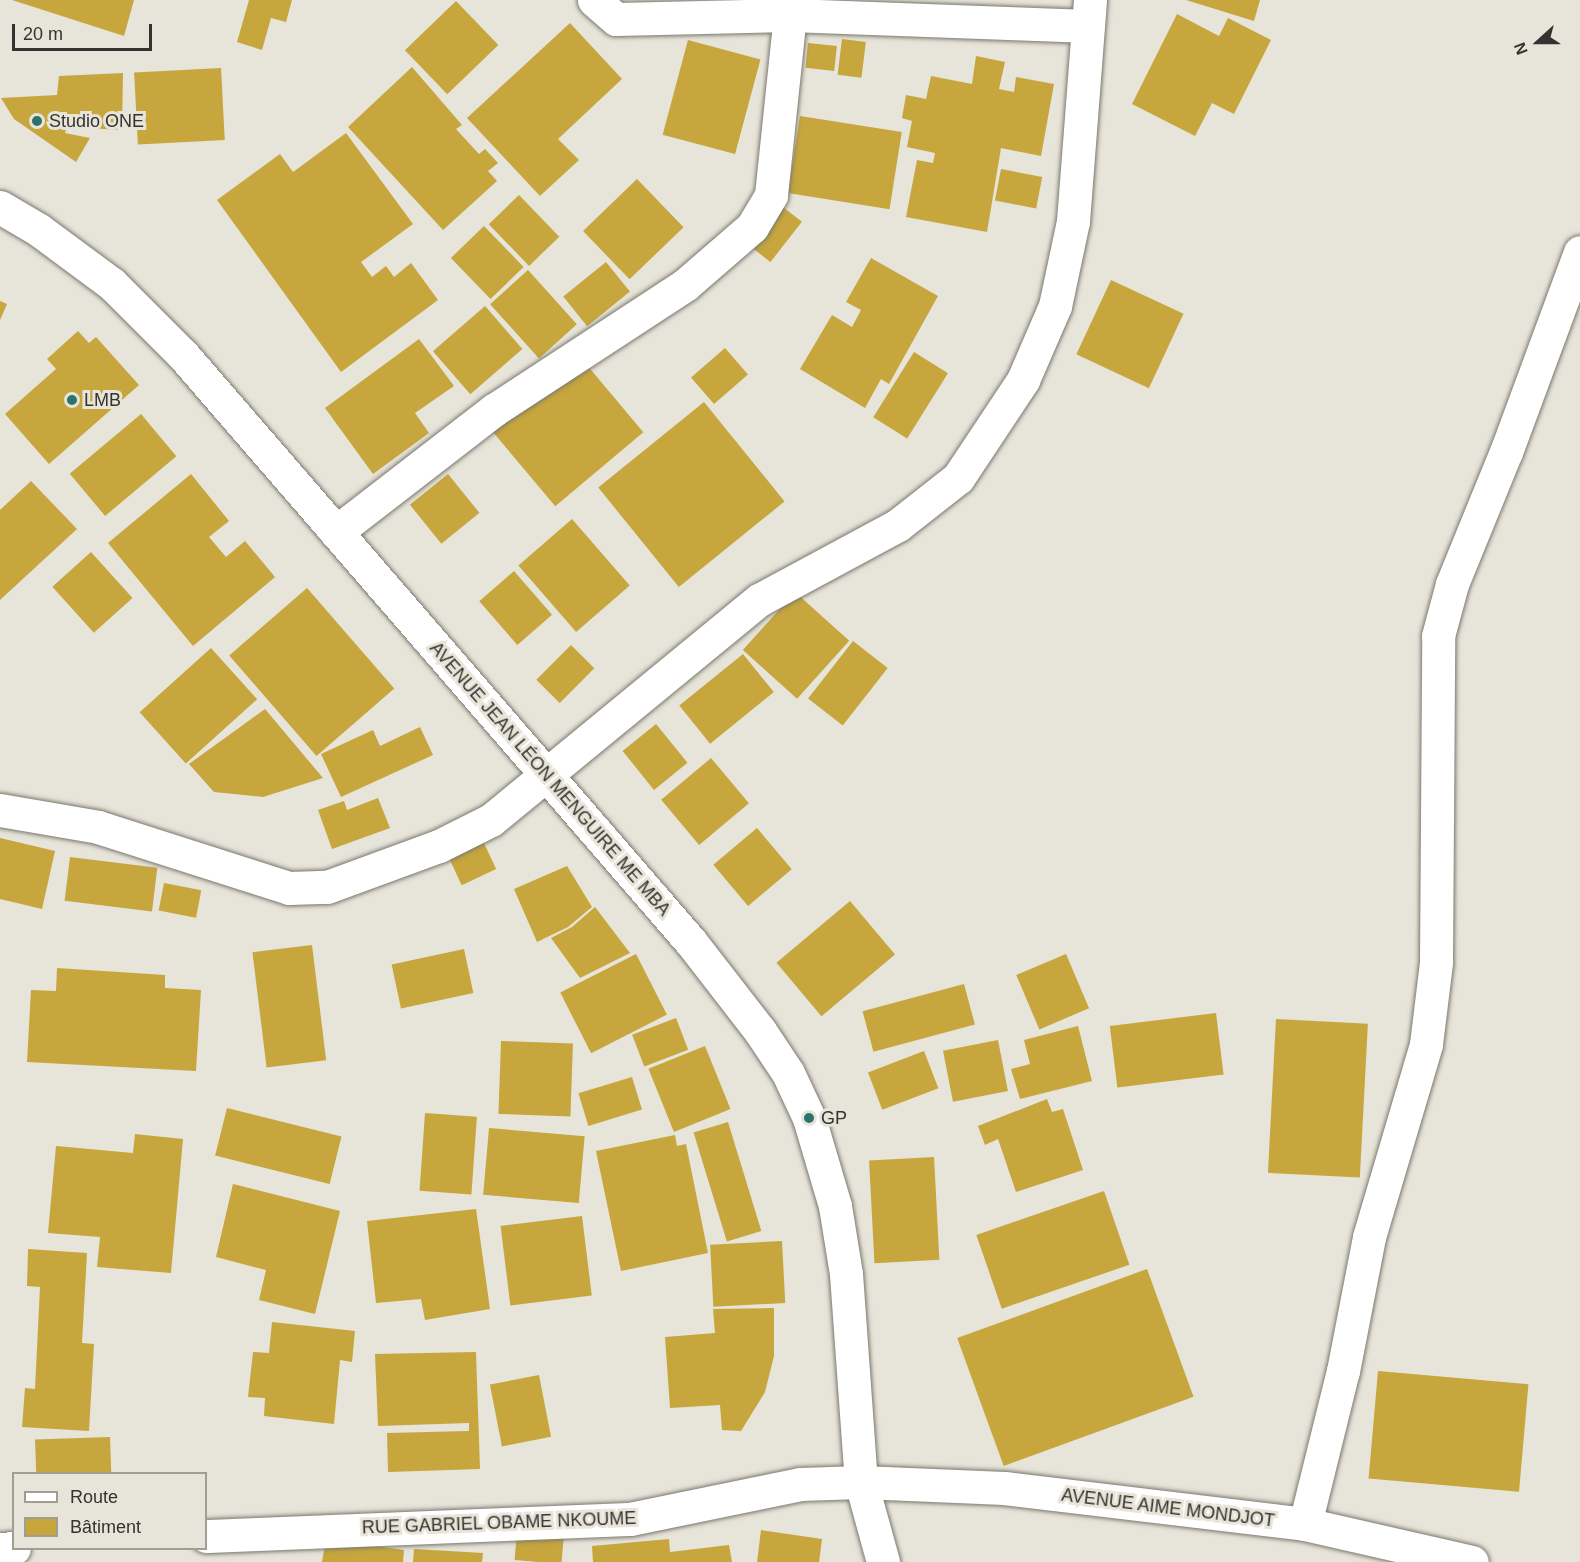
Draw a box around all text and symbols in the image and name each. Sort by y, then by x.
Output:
scale bar [15,12,154,50]
north arrow [1508,12,1568,72]
text: 20 m [23,24,63,44]
text: N [1511,40,1531,57]
place label: Studio ONE [49,110,144,132]
marker: Studio ONE [30,114,44,128]
place label: LMB [84,389,121,411]
marker: LMB [65,393,79,407]
street label: AVENUE JEAN LÉON MENGUIRE ME MBA [425,638,675,920]
place label: GP [821,1107,847,1129]
marker: GP [802,1111,816,1125]
legend [12,1472,207,1550]
street label: AVENUE AIME MONDJOT [1060,1484,1276,1532]
text: Route [70,1487,118,1507]
street label: RUE GABRIEL OBAME NKOUME [361,1507,637,1539]
text: Bâtiment [70,1517,141,1537]

